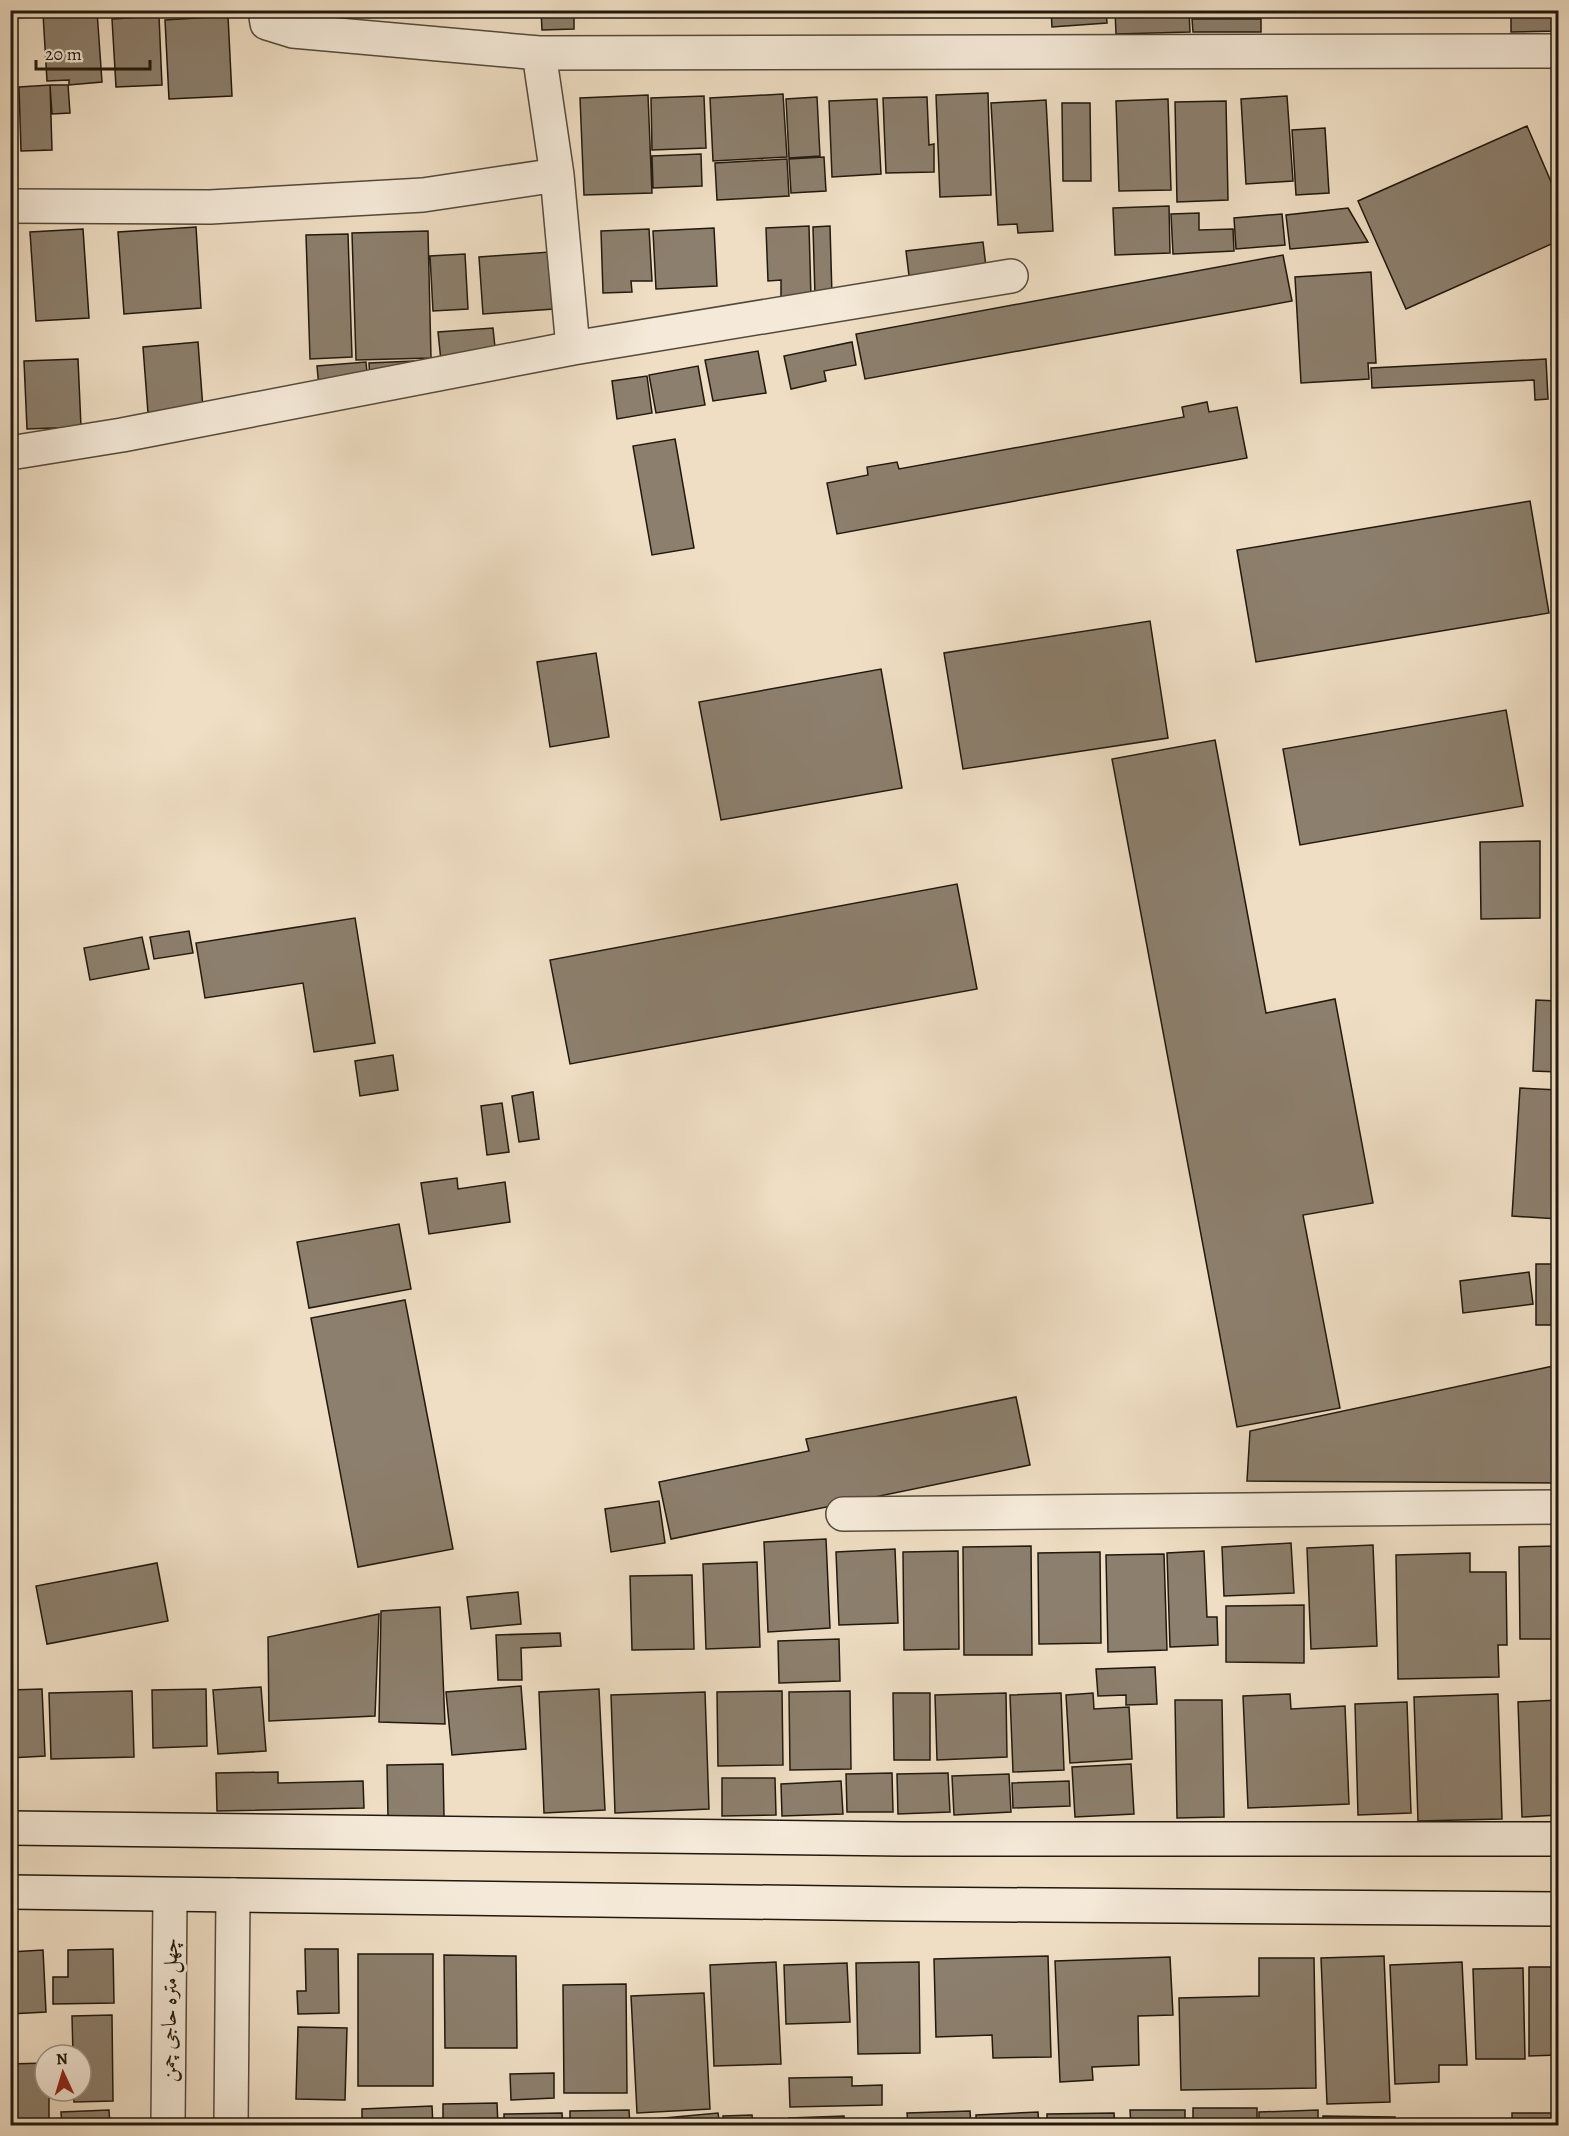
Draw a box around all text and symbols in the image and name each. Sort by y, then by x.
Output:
scale bar [36,33,150,71]
text: 20 m [45,42,82,66]
street label: چهل متره حاجی چمن [154,1938,185,2082]
north arrow [33,2043,93,2103]
text: N [55,2048,69,2070]

